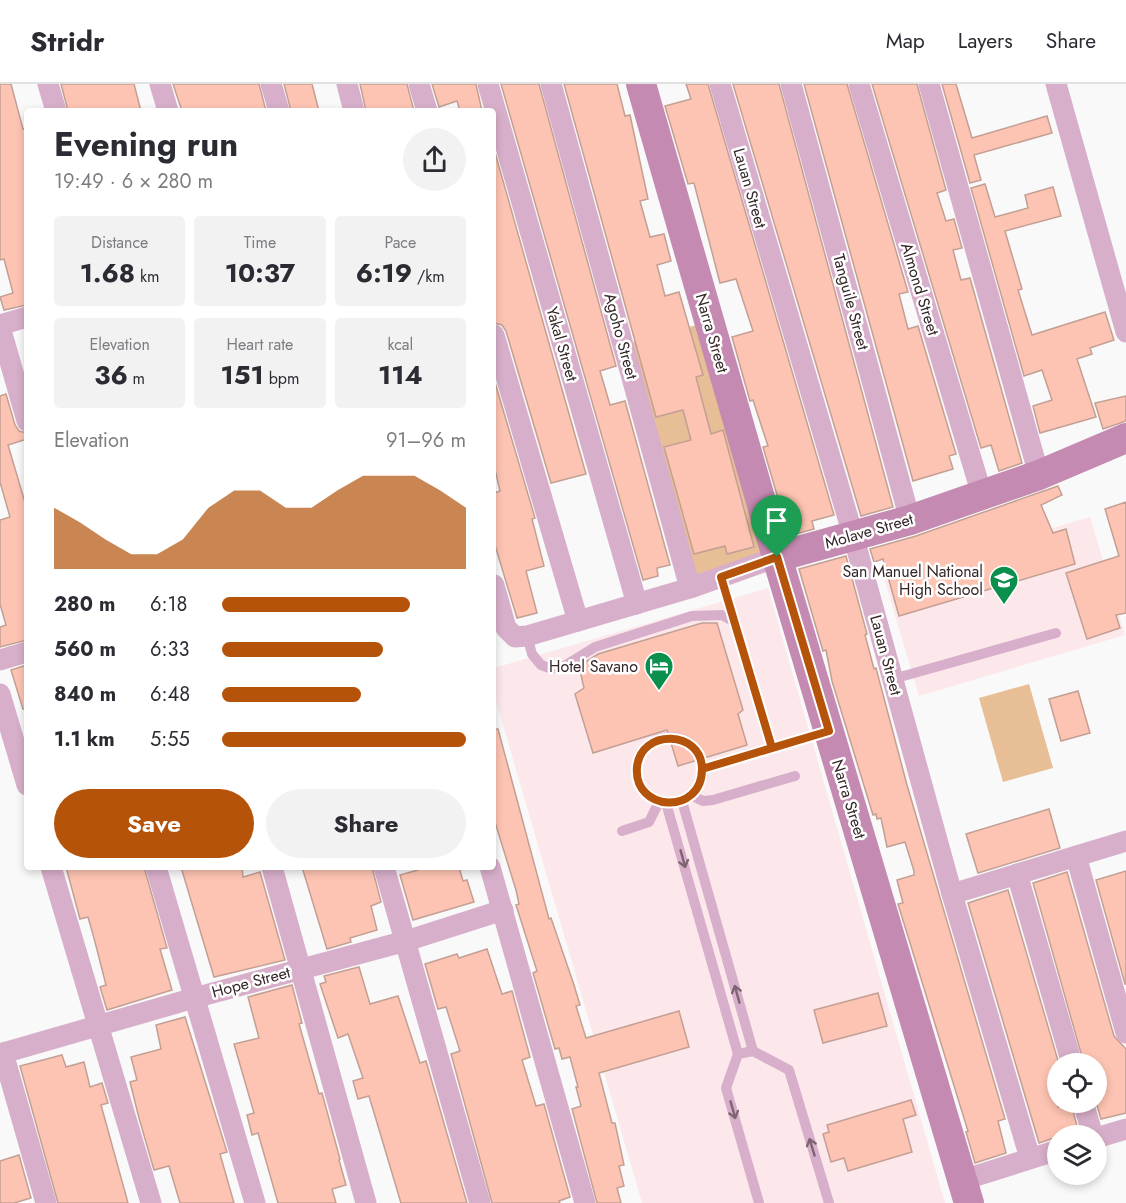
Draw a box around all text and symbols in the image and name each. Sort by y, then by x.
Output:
text: Stridr [30,21,104,62]
text: Map [886,26,925,56]
text: Layers [958,26,1013,56]
text: Share [1046,26,1096,56]
text: Evening run [54,121,238,168]
button: share [403,128,466,191]
street label: Lauan Street [728,145,772,231]
text: 19:49 · 6 × 280 m [54,167,213,196]
text: Distance [91,231,148,254]
text: Time [244,231,276,254]
text: Pace [384,231,416,254]
street label: Almond Street [895,240,945,338]
street label: Tanguile Street [827,251,875,353]
text: 1.68 [80,254,135,292]
text: 10:37 [225,254,295,292]
text: 6:19 [356,254,412,292]
text: km [135,265,159,288]
text: /km [412,265,445,288]
street label: Agoho Street [598,290,644,382]
street label: Narra Street [690,291,734,376]
street label: Yakal Street [540,304,584,384]
text: Elevation [89,333,150,356]
text: Heart rate [227,333,293,356]
text: kcal [387,333,413,356]
text: 36 [94,356,128,394]
text: 151 [221,356,264,394]
text: 114 [378,356,423,394]
text: m [128,367,145,390]
text: bpm [264,367,299,390]
text: Elevation [54,426,129,455]
text: 91–96 m [386,426,466,455]
pin [751,495,802,557]
icon: arrive [760,504,793,537]
street label: Molave Street [822,507,916,555]
place label: San Manuel National High School [843,560,983,601]
school or university icon: San Manuel National High School [988,564,1020,606]
text: 280 m [54,590,115,619]
text: 6:18 [150,590,187,619]
street label: Lauan Street [864,612,908,698]
text: 560 m [54,635,116,664]
text: 6:33 [150,635,189,664]
hotel icon: Hotel Savano [643,650,675,692]
place label: Hotel Savano [549,655,638,678]
text: 840 m [54,680,116,709]
text: 6:48 [150,680,190,709]
text: 1.1 km [54,725,115,754]
text: 5:55 [150,725,190,754]
street label: Narra Street [826,757,872,842]
button: Save [54,789,254,858]
button: Share [266,789,466,858]
one-way arrow [677,849,689,868]
street label: Hope Street [209,960,293,1004]
one-way arrow [731,985,743,1004]
map controls [1047,1053,1107,1185]
button: locate [1047,1053,1107,1113]
one-way arrow [727,1100,739,1119]
button: layers [1047,1125,1107,1185]
one-way arrow [806,1138,817,1157]

